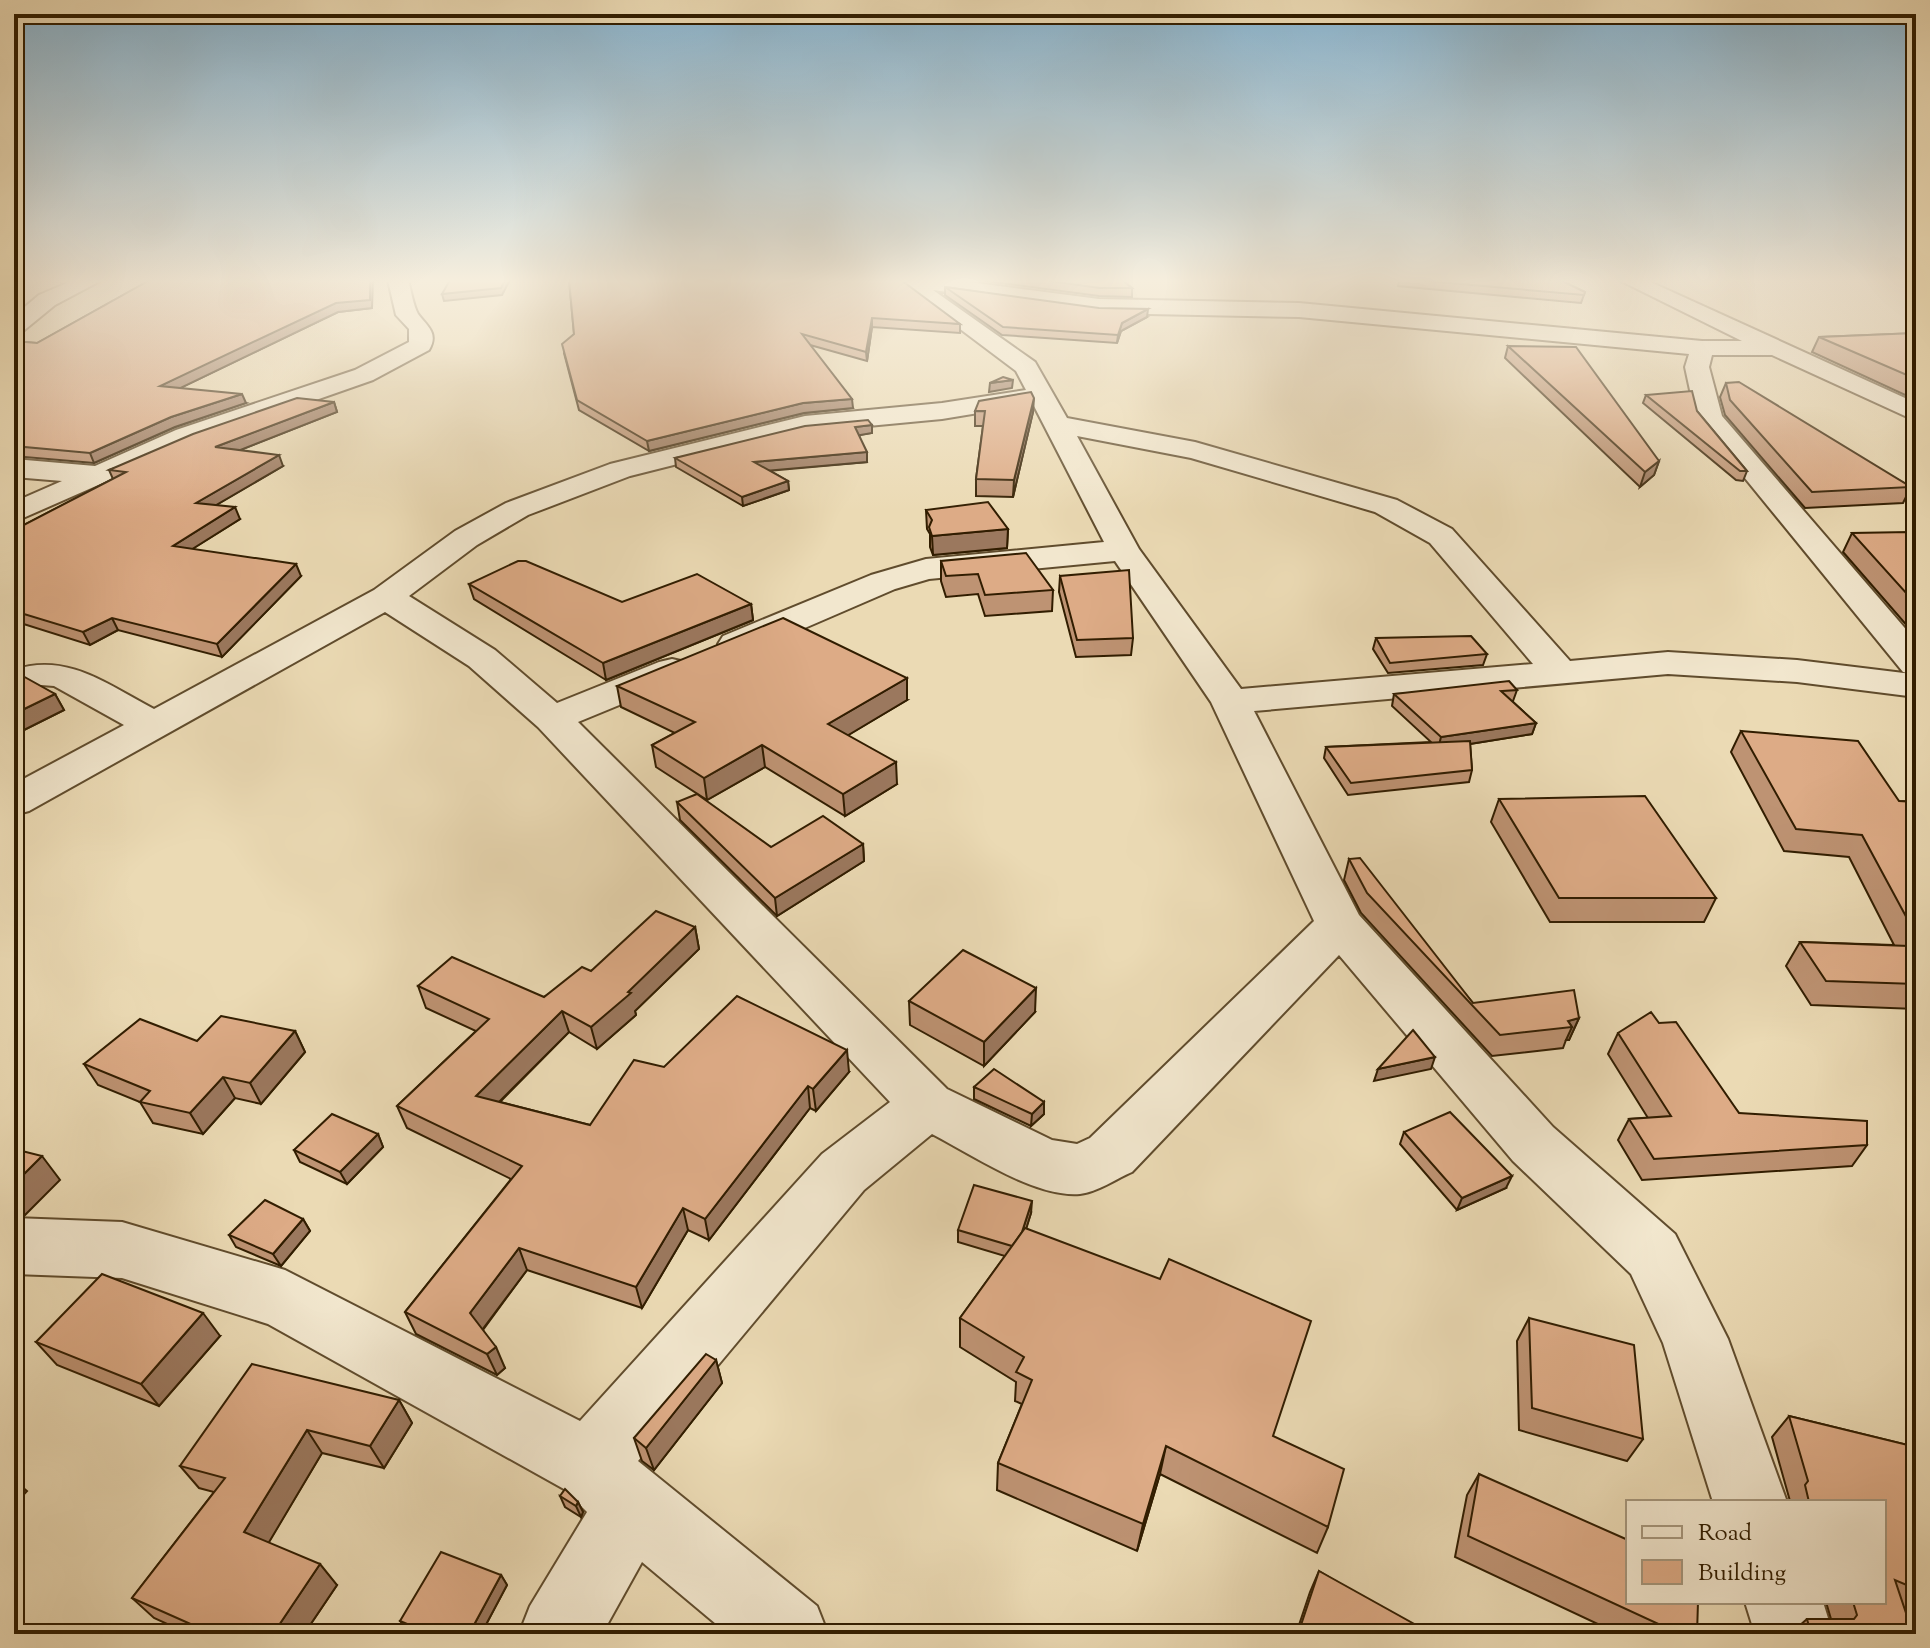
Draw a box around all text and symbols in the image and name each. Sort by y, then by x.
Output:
legend [1626,1500,1886,1604]
text: Road [1698,1517,1752,1551]
text: Building [1698,1557,1787,1591]

